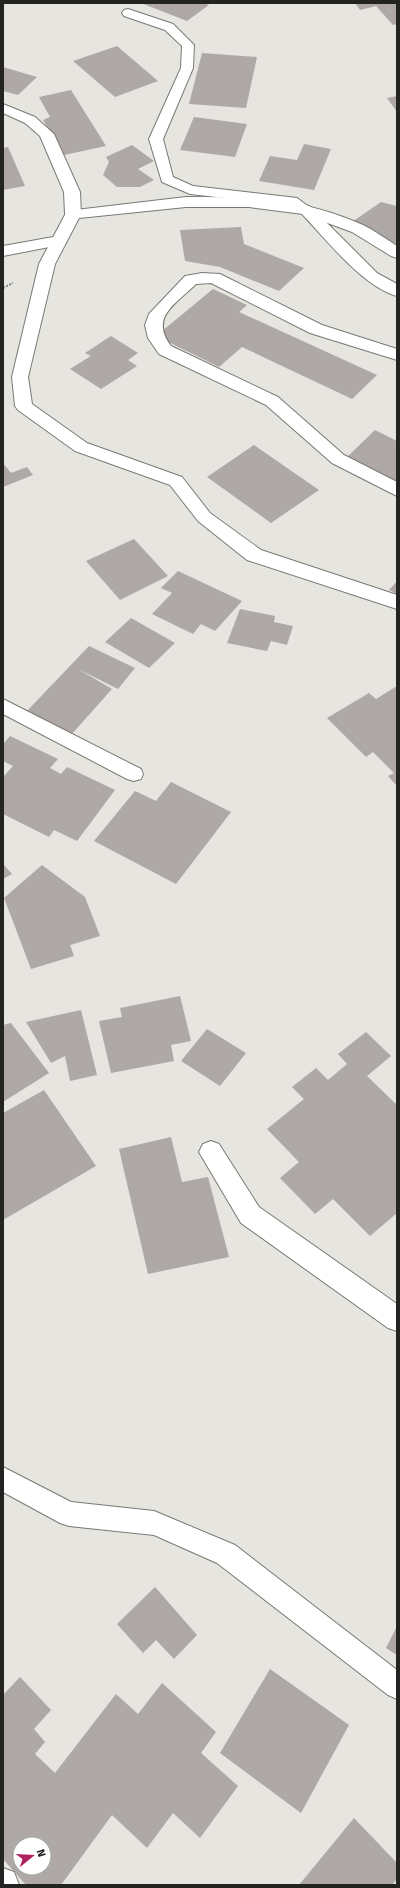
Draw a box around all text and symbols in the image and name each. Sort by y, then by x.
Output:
north arrow [12,1836,52,1876]
text: N [34,1848,48,1859]

